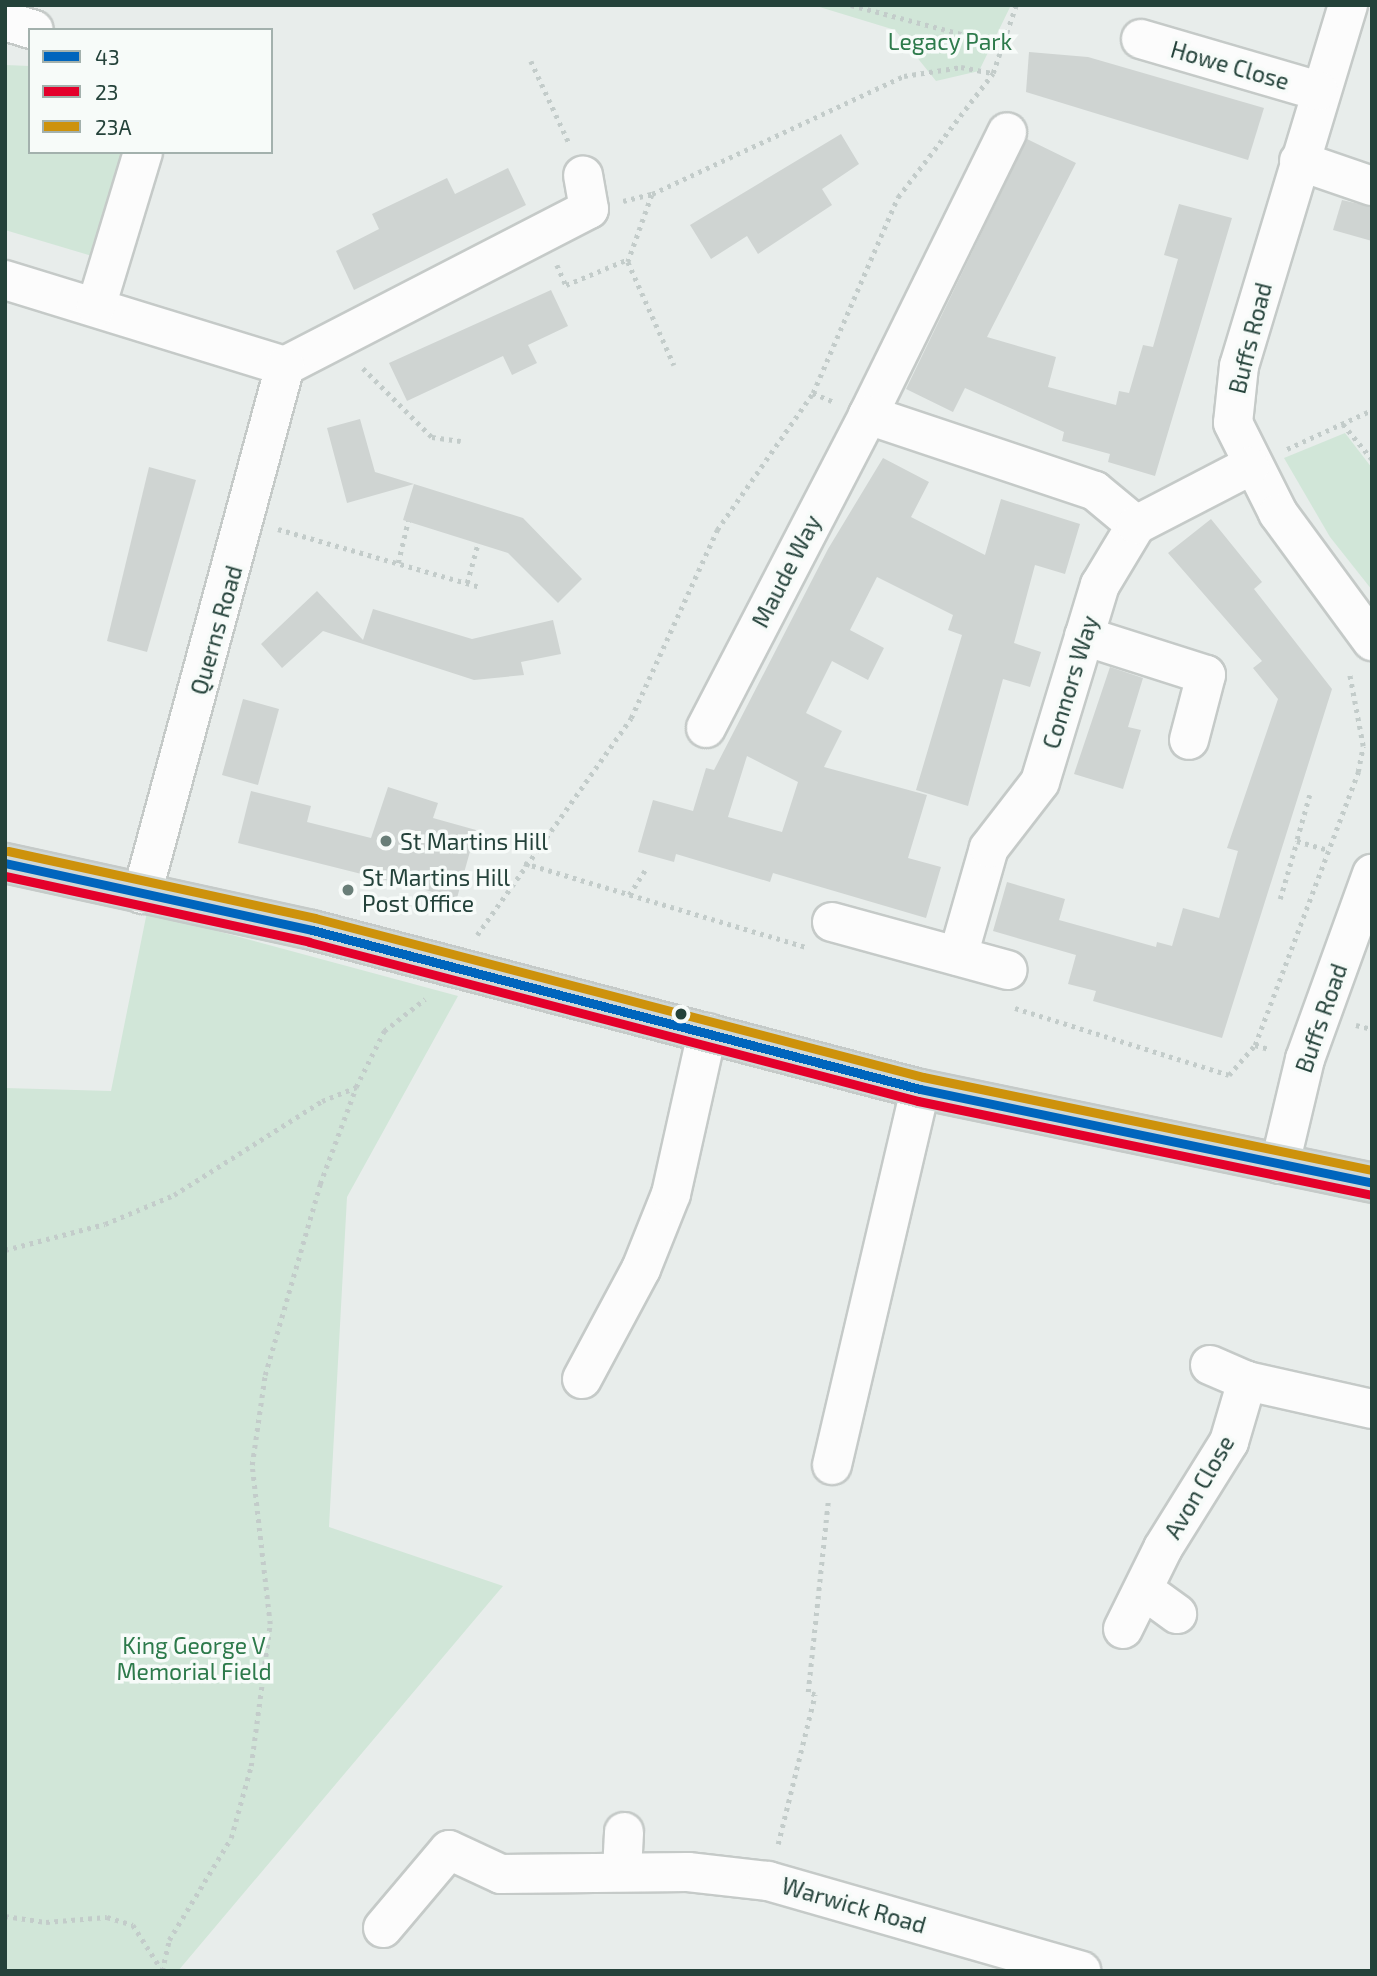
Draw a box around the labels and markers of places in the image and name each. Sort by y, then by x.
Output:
place label: St Martins Hill [400,827,548,855]
marker: St Martins Hill [378,833,394,849]
place label: St Martins Hill Post Office [362,863,510,917]
marker: St Martins Hill Post Office [340,882,356,898]
unlabelled marker [674,1007,688,1021]

